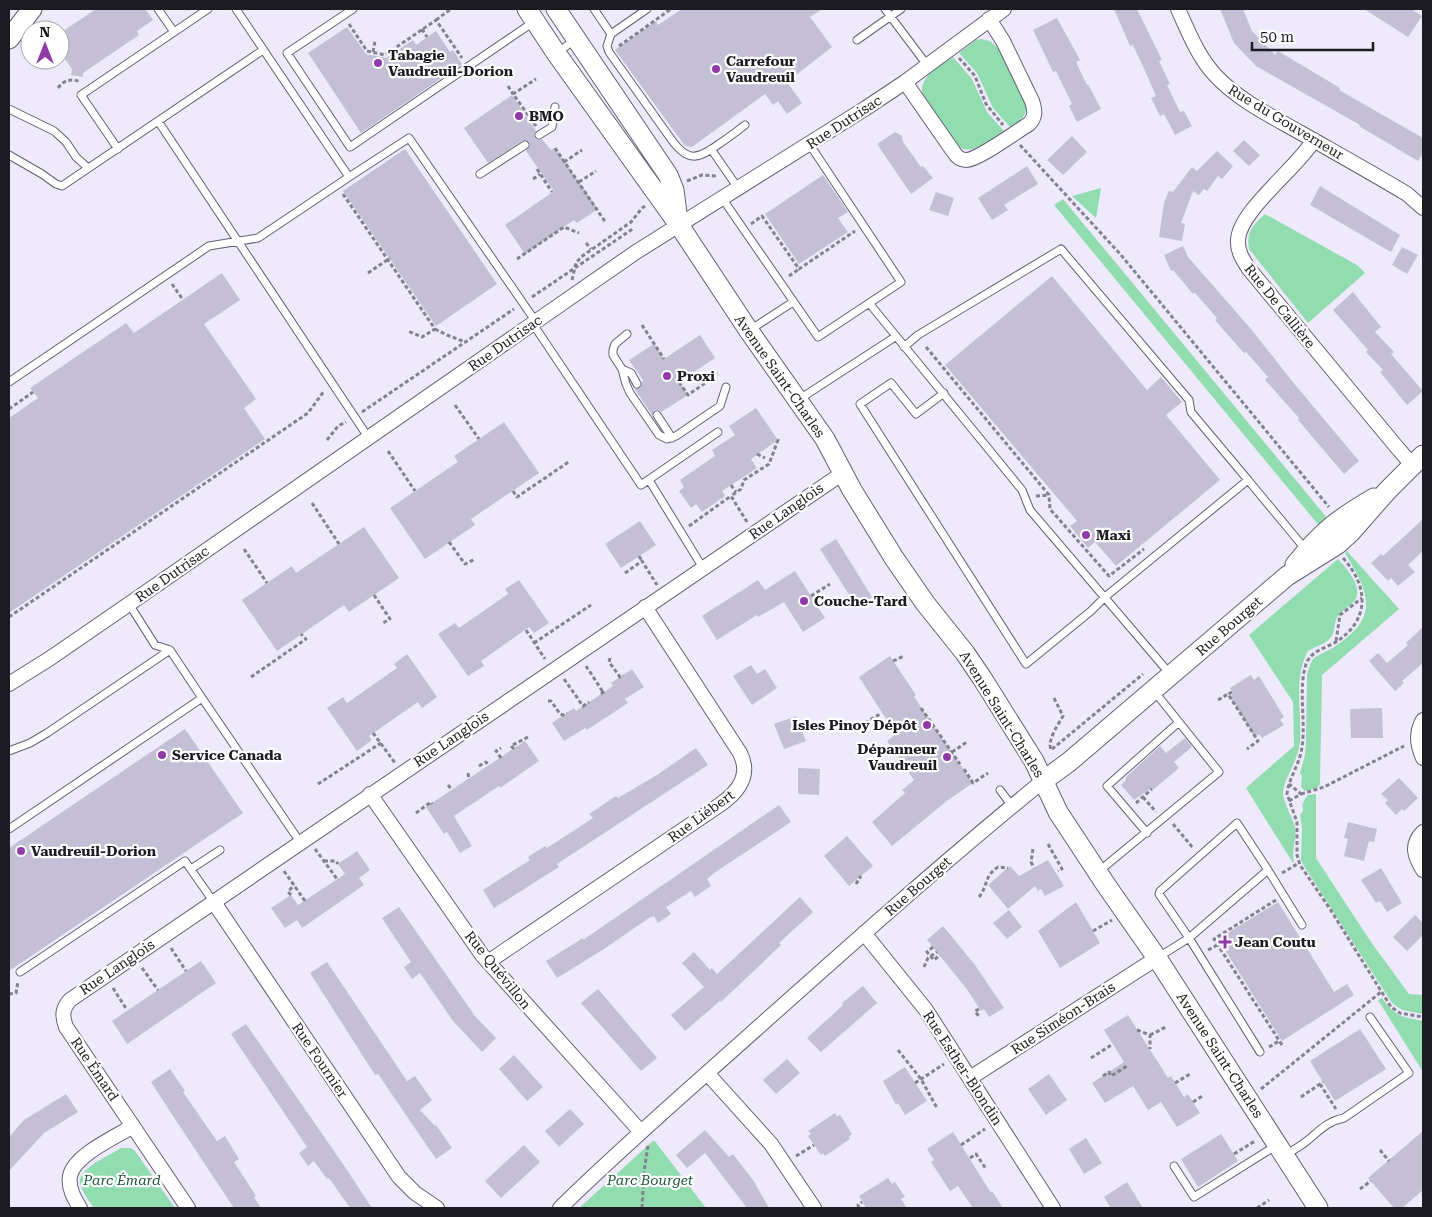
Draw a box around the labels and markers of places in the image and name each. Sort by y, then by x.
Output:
place label: Tabagie Vaudreuil-Dorion [388,47,514,79]
place label: Carrefour Vaudreuil [726,53,796,85]
marker: Tabagie Vaudreuil-Dorion [372,57,384,69]
marker: Carrefour Vaudreuil [710,63,722,75]
place label: BMO [529,108,564,124]
marker: BMO [513,110,525,122]
place label: Proxi [677,368,715,384]
marker: Proxi [661,370,673,382]
place label: Maxi [1096,527,1131,543]
marker: Maxi [1080,529,1092,541]
place label: Couche-Tard [814,593,908,609]
marker: Couche-Tard [798,595,810,607]
place label: Isles Pinoy Dépôt [792,717,917,733]
marker: Isles Pinoy Dépôt [921,719,933,731]
place label: Dépanneur Vaudreuil [857,741,938,773]
place label: Service Canada [172,747,283,763]
marker: Service Canada [156,749,168,761]
marker: Dépanneur Vaudreuil [941,751,953,763]
place label: Vaudreuil-Dorion [31,843,157,859]
marker: Vaudreuil-Dorion [15,845,27,857]
place label: Jean Coutu [1235,934,1316,950]
marker: Jean Coutu [1219,936,1231,948]

